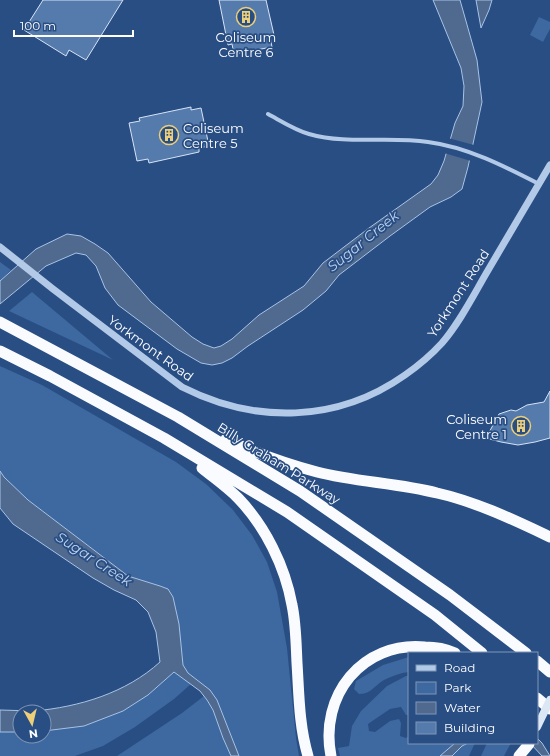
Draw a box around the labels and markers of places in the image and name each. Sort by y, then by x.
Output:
building icon: Coliseum Centre 6 [235,6,257,28]
place label: Coliseum Centre 6 [216,29,276,60]
place label: Coliseum Centre 5 [183,120,244,151]
building icon: Coliseum Centre 5 [158,124,180,146]
place label: Coliseum Centre 1 [446,411,507,442]
building icon: Coliseum Centre 1 [510,415,532,437]

